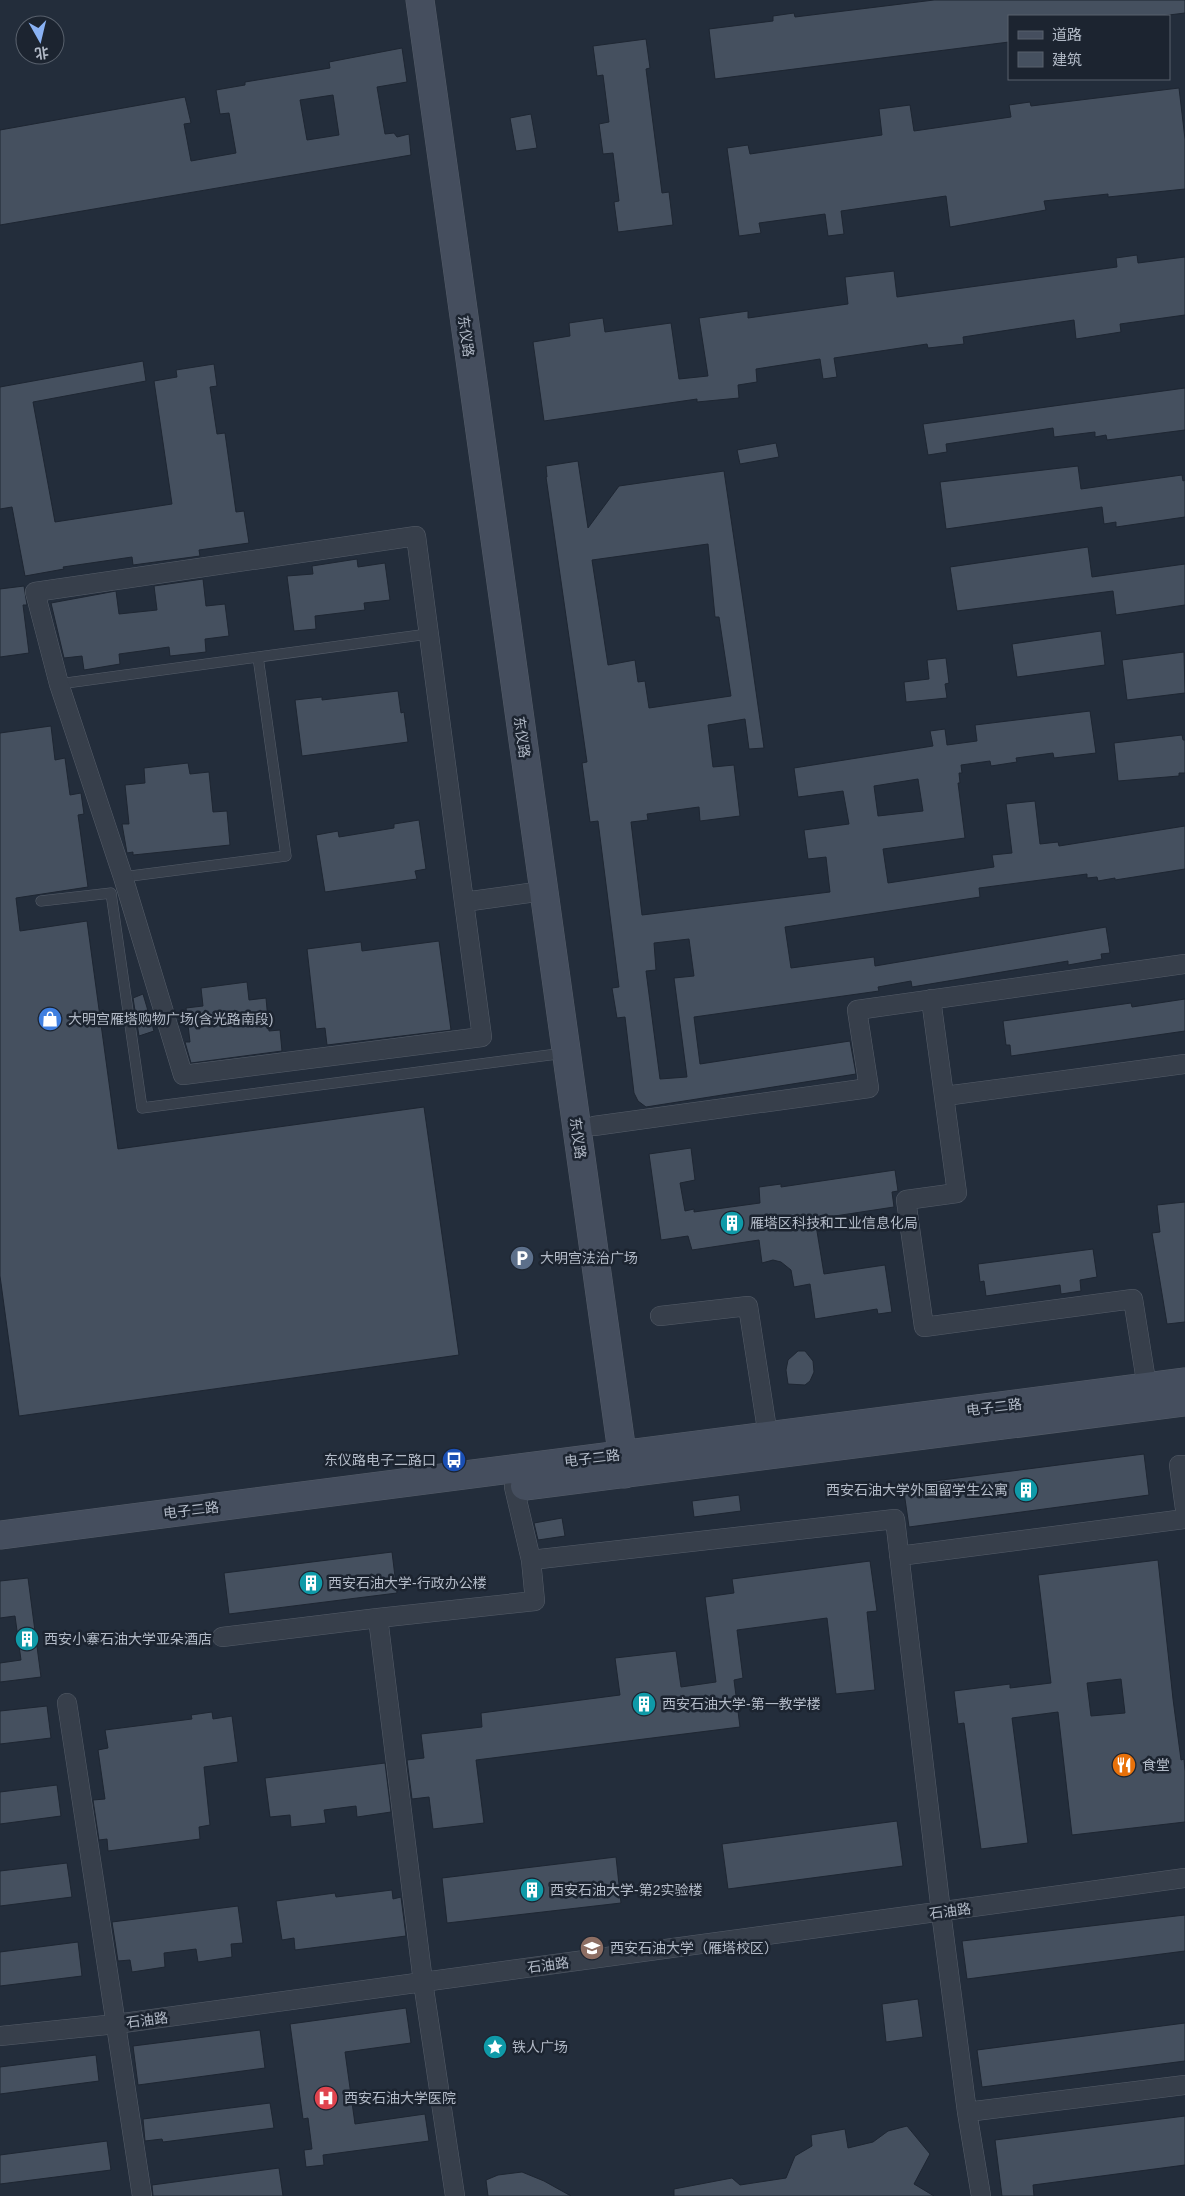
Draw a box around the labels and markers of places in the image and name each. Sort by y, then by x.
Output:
shop icon: 大明宫雁塔购物广场(含光路南段) [37,1006,63,1032]
place label: 大明宫雁塔购物广场(含光路南段) [68,1011,273,1027]
building icon: 雁塔区科技和工业信息化局 [719,1210,745,1236]
place label: 雁塔区科技和工业信息化局 [750,1215,918,1231]
parking icon: 大明宫法治广场 [509,1245,535,1271]
place label: 大明宫法治广场 [540,1250,638,1266]
bus stop icon: 东仪路电子二路口 [441,1447,467,1473]
place label: 东仪路电子二路口 [324,1452,436,1468]
building icon: 西安石油大学外国留学生公寓 [1013,1477,1039,1503]
place label: 西安石油大学外国留学生公寓 [826,1482,1008,1498]
building icon: 西安石油大学-行政办公楼 [298,1570,324,1596]
place label: 西安石油大学-行政办公楼 [328,1575,487,1591]
building icon: 西安小寨石油大学亚朵酒店 [14,1626,40,1652]
place label: 西安小寨石油大学亚朵酒店 [44,1631,212,1647]
building icon: 西安石油大学-第一教学楼 [631,1691,657,1717]
place label: 西安石油大学-第一教学楼 [662,1696,821,1712]
restaurant icon: 食堂 [1111,1752,1137,1778]
place label: 食堂 [1142,1757,1170,1773]
building icon: 西安石油大学-第2实验楼 [519,1877,545,1903]
place label: 西安石油大学-第2实验楼 [550,1882,702,1898]
school or university icon: 西安石油大学（雁塔校区） [579,1935,605,1961]
place label: 西安石油大学（雁塔校区） [610,1940,778,1956]
place icon: 铁人广场 [482,2034,508,2060]
place label: 铁人广场 [512,2039,568,2055]
hospital icon: 西安石油大学医院 [313,2085,339,2111]
place label: 西安石油大学医院 [344,2090,456,2106]

